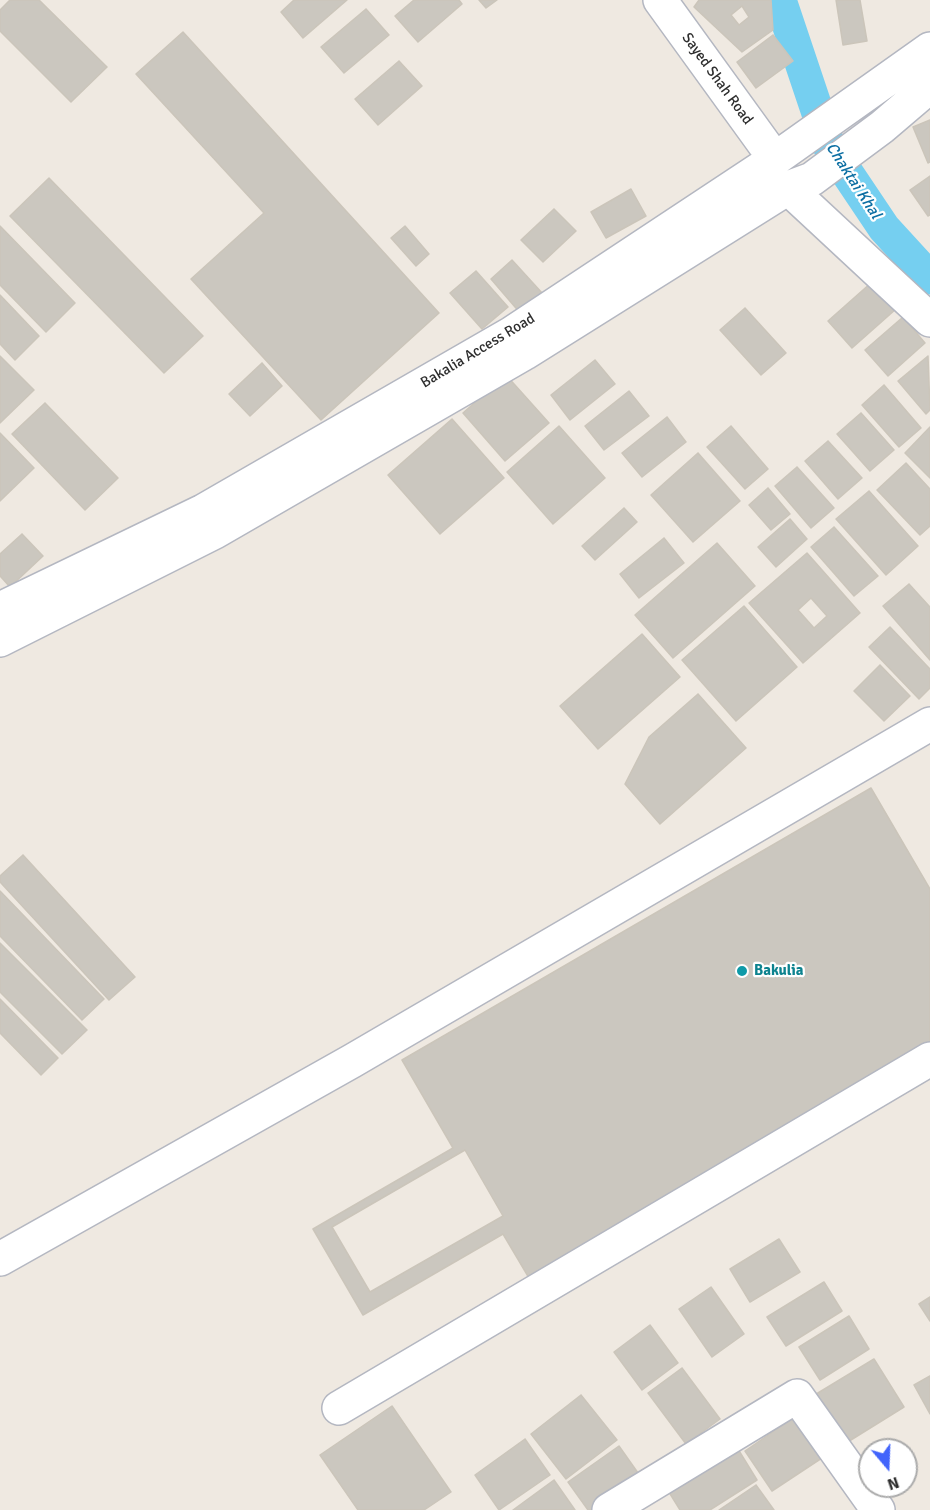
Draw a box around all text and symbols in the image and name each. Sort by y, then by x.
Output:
street label: Sayed Shah Road [678,30,756,128]
water label: Chaktai Khal [821,139,885,223]
street label: Bakalia Access Road [418,310,538,392]
place label: Bakulia [754,962,803,980]
marker: Bakulia [735,964,749,978]
north arrow [858,1438,918,1498]
text: N [885,1472,902,1494]

